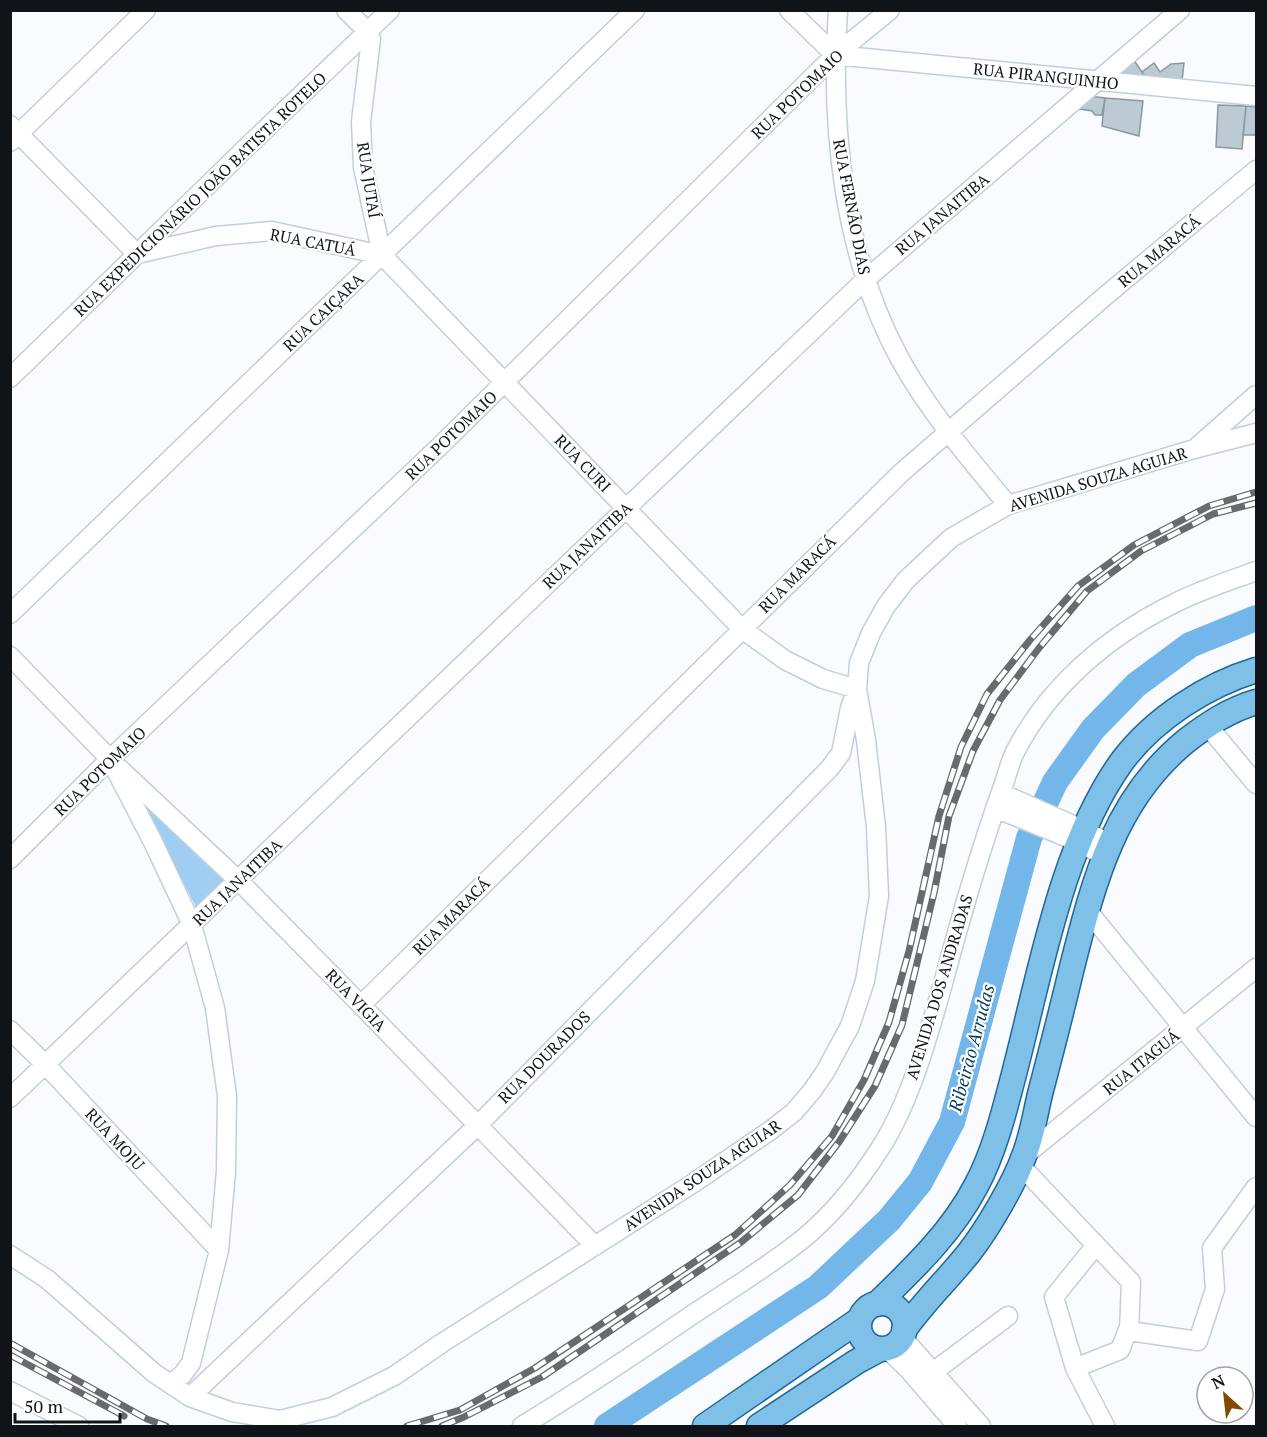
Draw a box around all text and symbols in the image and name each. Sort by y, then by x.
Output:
street label: RUA POTOMAIO [746,44,848,144]
street label: RUA PIRANGUINHO [972,57,1120,95]
street label: RUA EXPEDICIONÁRIO JOÃO BATISTA ROTELO [69,67,331,321]
street label: RUA FERNÃO DIAS [828,137,876,277]
street label: RUA JUTAÍ [352,140,386,220]
street label: RUA JANAITIBA [890,168,994,260]
street label: RUA MARACÁ [1113,210,1205,292]
street label: RUA CATUÁ [268,223,358,261]
street label: RUA CAIÇARA [278,268,368,356]
street label: RUA POTOMAIO [400,385,502,485]
street label: RUA CURI [550,429,616,497]
street label: AVENIDA SOUZA AGUIAR [1006,441,1191,517]
street label: RUA JANAITIBA [537,497,637,593]
street label: RUA MARACÁ [753,530,841,618]
street label: RUA POTOMAIO [49,721,151,821]
street label: RUA JANAITIBA [187,834,287,930]
street label: RUA MARACÁ [407,872,495,960]
street label: AVENIDA DOS ANDRADAS [900,892,978,1082]
street label: RUA VIGIA [321,964,391,1036]
water label: Ribeirão Arrudas [942,981,1000,1115]
street label: RUA DOURADOS [493,1006,595,1108]
street label: RUA ITAGUÁ [1098,1024,1184,1100]
street label: RUA MOJU [81,1103,150,1175]
street label: AVENIDA SOUZA AGUIAR [619,1114,786,1236]
north arrow [1195,1365,1255,1425]
text: N [1208,1369,1229,1394]
scale bar [15,1386,120,1424]
text: 50 m [24,1394,64,1418]

